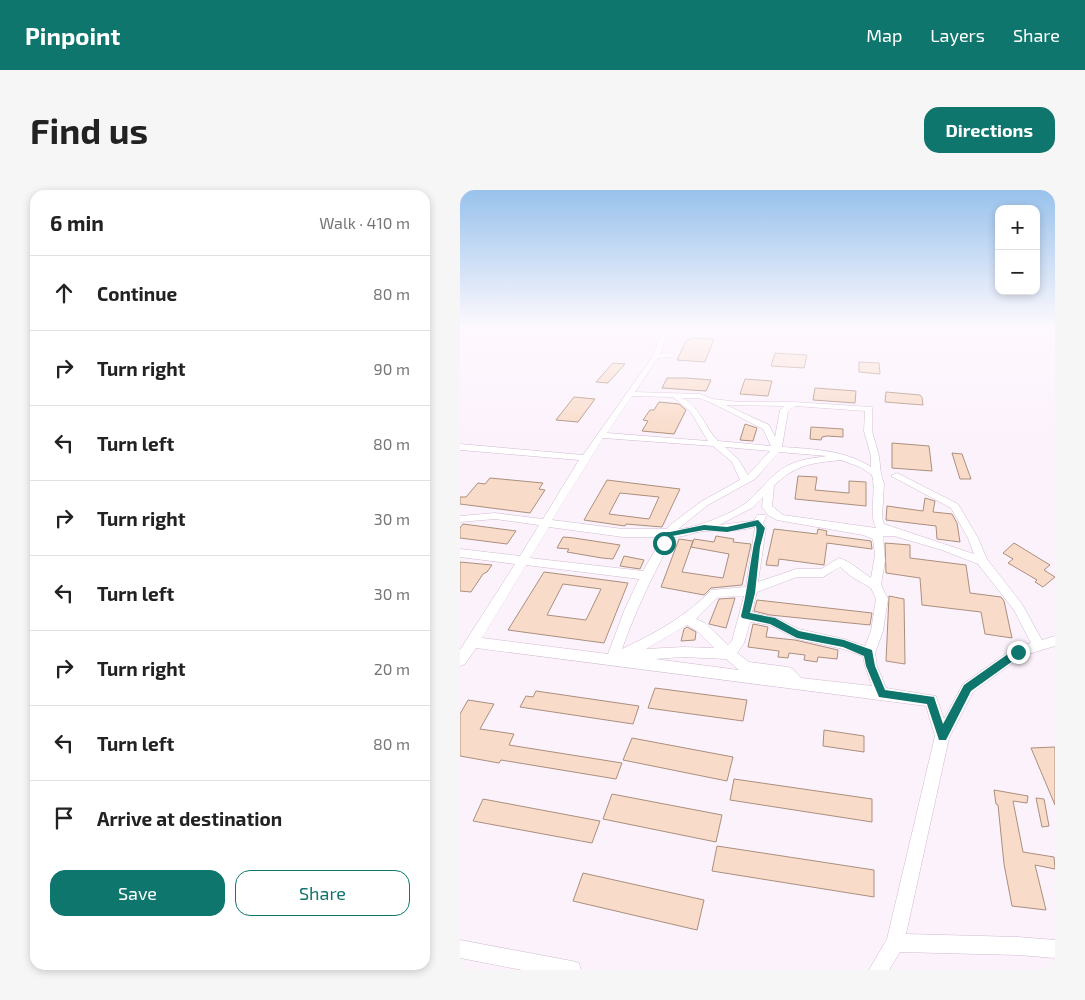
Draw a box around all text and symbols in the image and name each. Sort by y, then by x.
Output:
text: Pinpoint [25,21,120,50]
text: Map [866,24,902,46]
text: Layers [930,24,985,46]
text: Share [1013,24,1060,46]
button: Directions [924,107,1055,153]
text: Find us [30,109,148,151]
map controls [995,205,1040,295]
button: + [995,205,1040,250]
text: 6 min [50,210,104,235]
text: Walk · 410 m [319,213,410,232]
button: − [995,250,1040,295]
icon: ahead [50,279,78,307]
text: Continue [97,282,177,305]
text: 80 m [373,284,410,303]
icon: right [50,354,78,382]
text: Turn right [97,357,185,380]
text: 90 m [374,359,410,378]
icon: left [50,429,78,457]
text: Turn left [97,432,174,455]
text: 80 m [373,434,410,453]
icon: right [50,504,78,532]
text: Turn right [97,507,185,530]
text: 30 m [374,509,410,528]
route start [653,532,676,555]
icon: left [50,579,78,607]
text: Turn left [97,582,174,605]
text: 30 m [374,584,410,603]
route end [1007,641,1030,664]
icon: right [50,654,78,682]
text: Turn right [97,657,185,680]
text: 20 m [374,659,410,678]
icon: left [50,729,78,757]
text: Turn left [97,732,174,755]
text: 80 m [373,734,410,753]
icon: arrive [50,804,78,832]
text: Arrive at destination [97,807,282,830]
button: Save [50,870,225,916]
button: Share [235,870,410,916]

